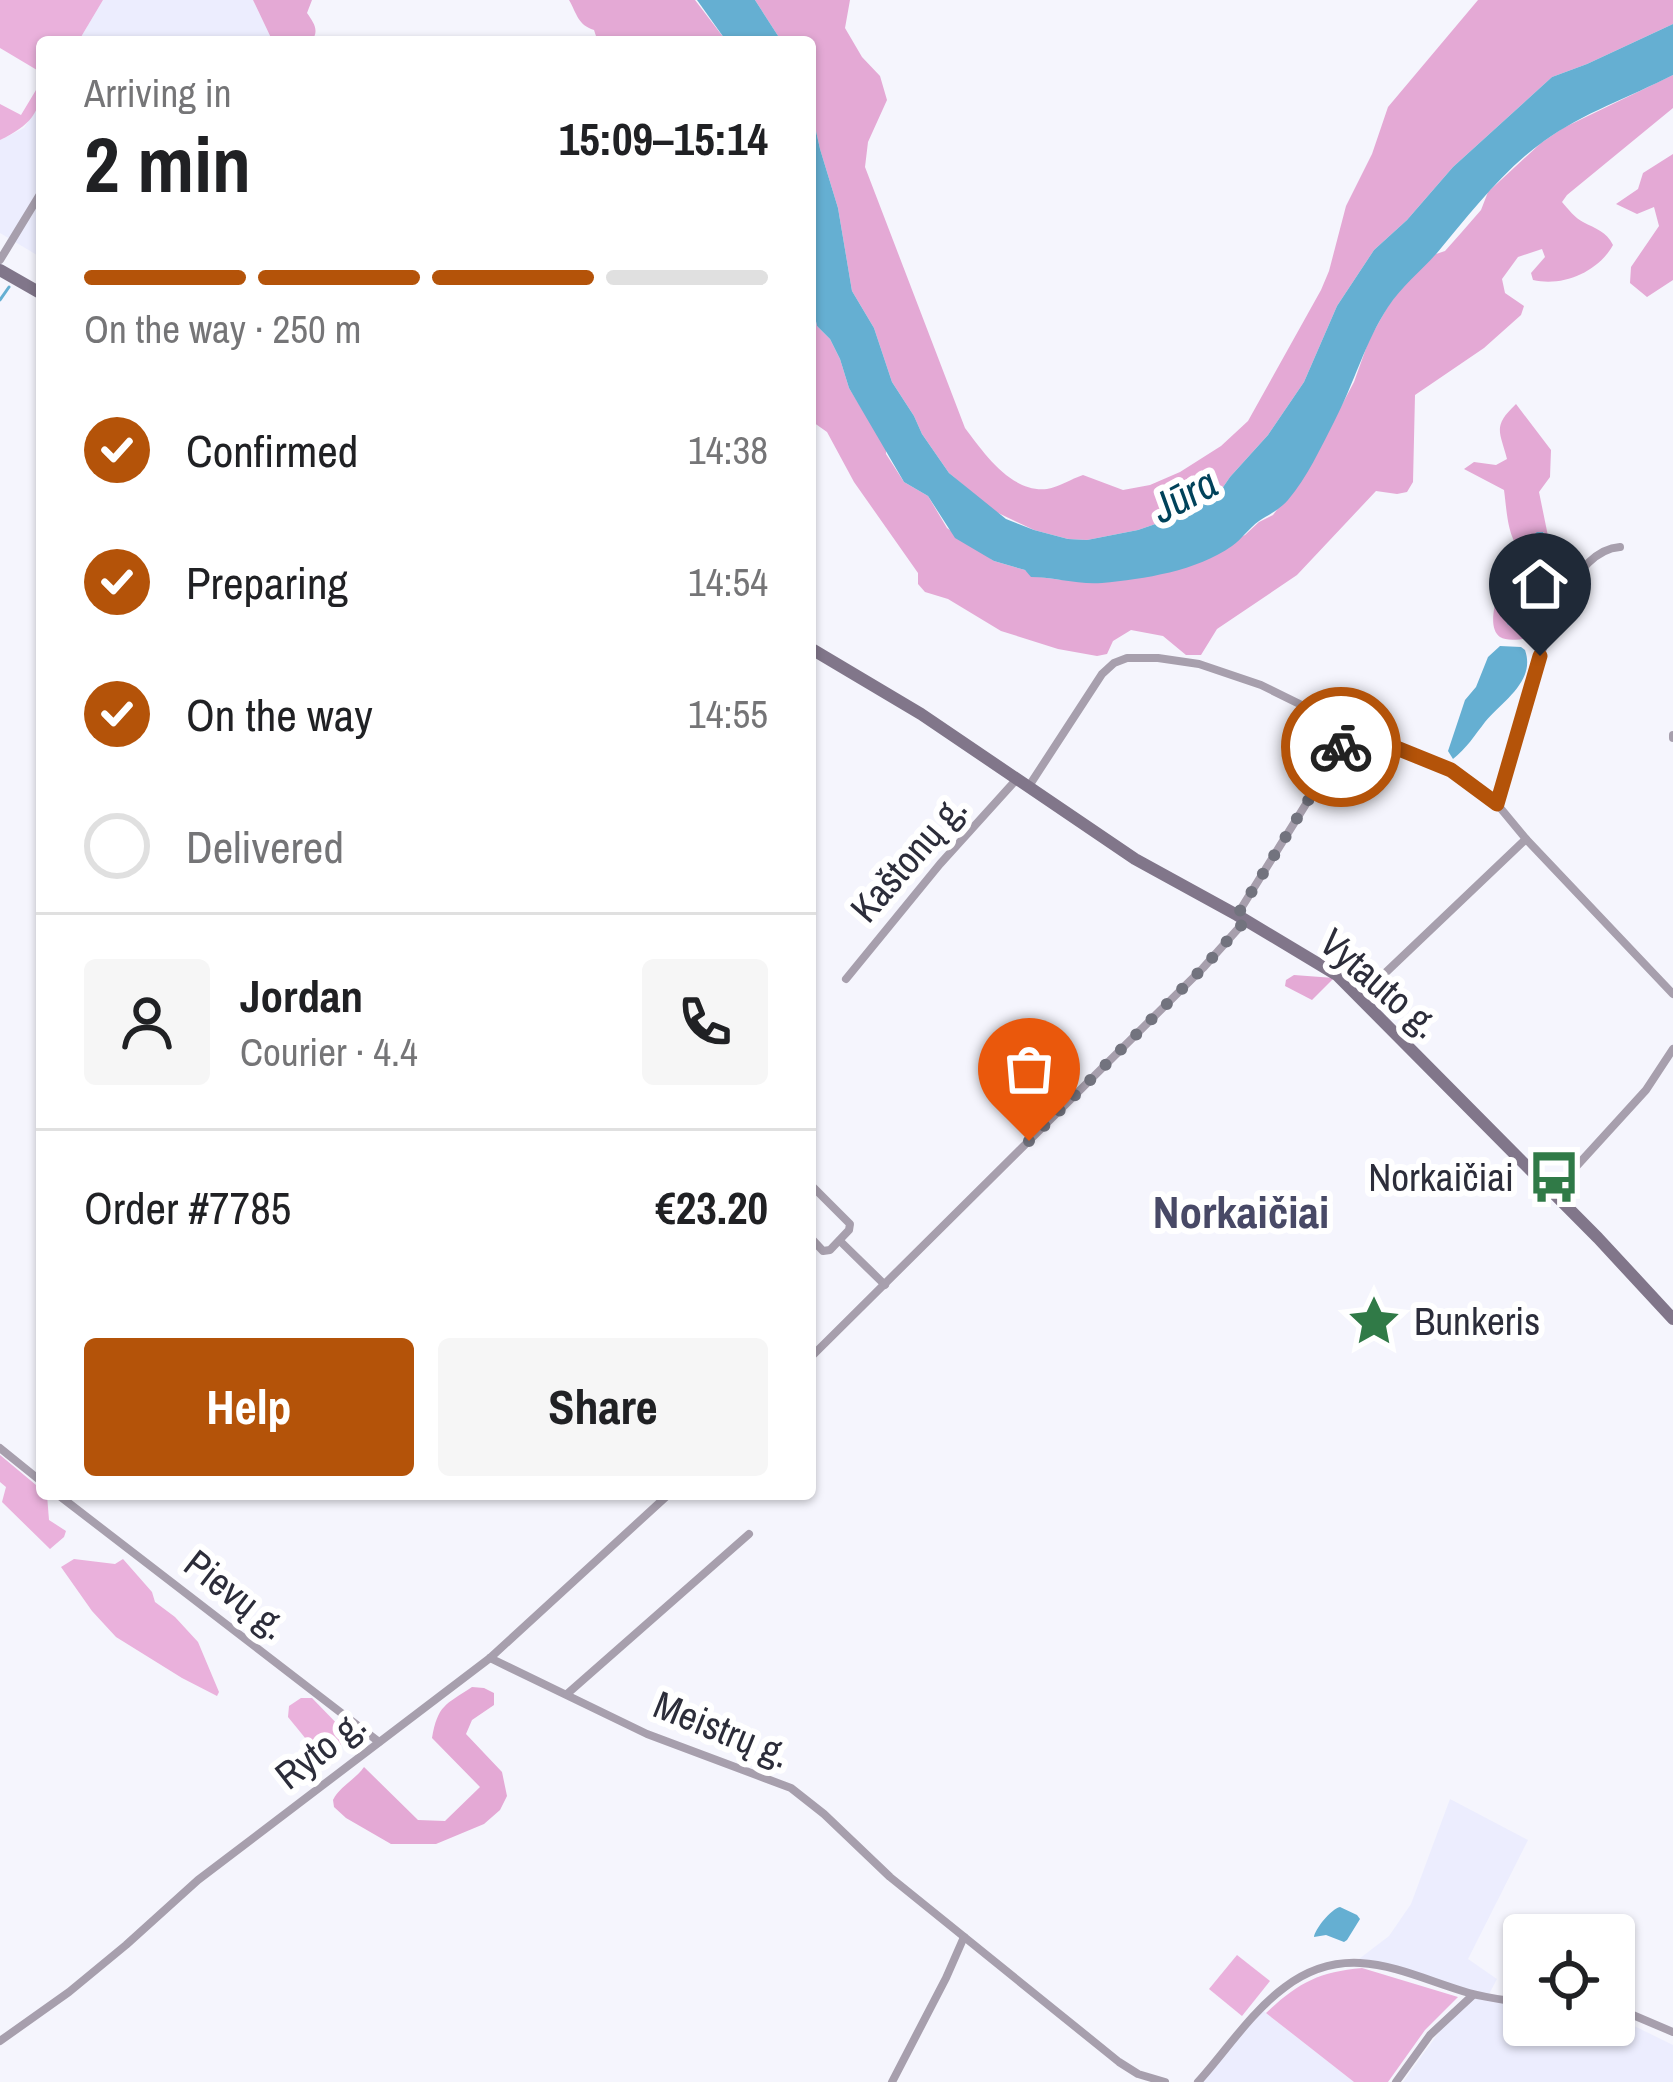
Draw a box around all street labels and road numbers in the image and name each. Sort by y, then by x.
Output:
street label: Kaštonų g. [838,783,978,933]
street label: Vytauto g. [1309,917,1451,1049]
street label: Pievų g. [174,1537,298,1651]
street label: Meistrų g. [646,1678,798,1780]
street label: Ryto g. [264,1697,376,1801]

